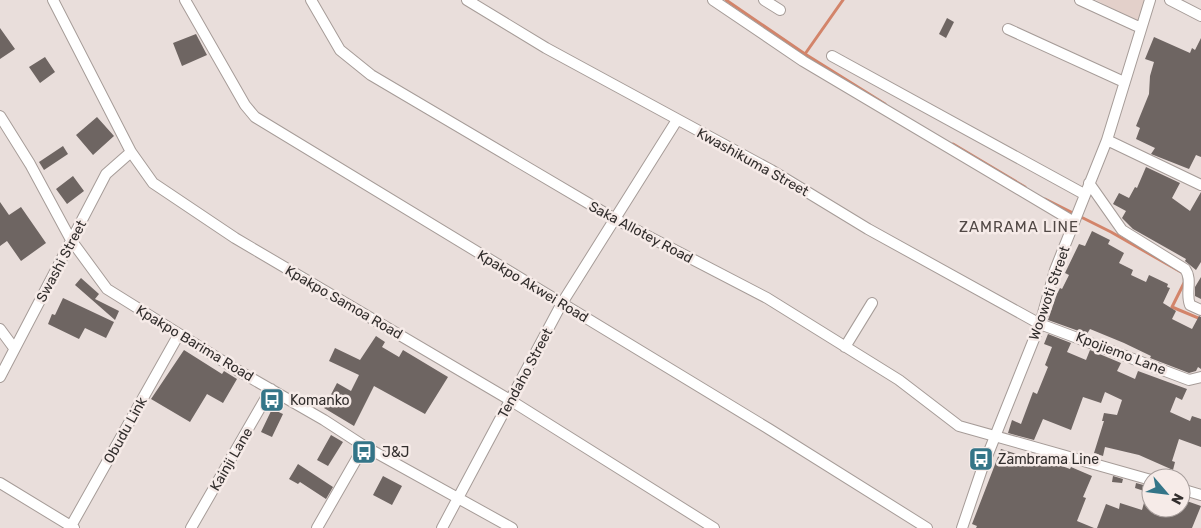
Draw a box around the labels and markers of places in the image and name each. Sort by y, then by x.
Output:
bus stop icon: Komanko [259,387,285,413]
place label: Komanko [290,392,350,409]
bus stop icon: J&J [351,439,377,465]
place label: J&J [382,444,409,461]
bus stop icon: Zambrama Line [968,446,994,472]
place label: Zambrama Line [998,451,1099,468]

